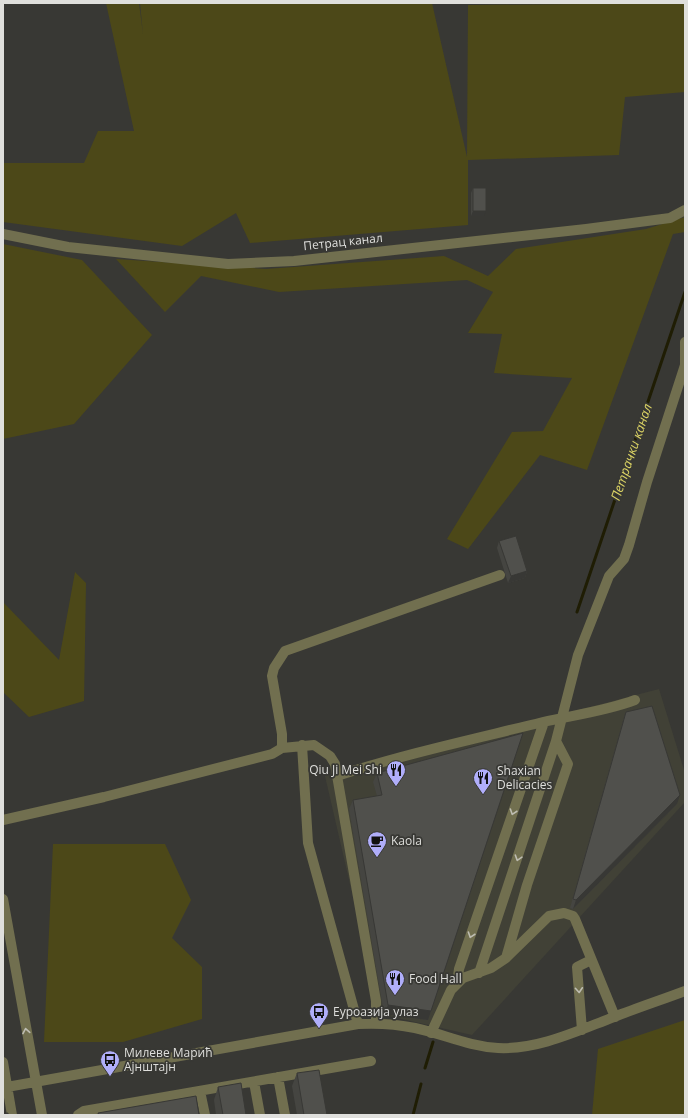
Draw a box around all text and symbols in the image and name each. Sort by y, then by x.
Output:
street label: Петрац канал [302,229,384,254]
water label: Петрачки канал [606,401,656,503]
restaurant icon: Qiu Ji Mei Shi [385,759,407,787]
place label: Qiu Ji Mei Shi [309,761,382,778]
place label: Shaxian Delicacies [497,762,552,793]
restaurant icon: Shaxian Delicacies [472,767,494,795]
one-way arrow [509,808,518,815]
cafe icon: Kaola [366,830,388,858]
place label: Kaola [391,832,422,849]
one-way arrow [514,854,523,861]
one-way arrow [467,931,475,938]
restaurant icon: Food Hall [384,968,406,996]
place label: Food Hall [409,970,462,987]
one-way arrow [574,987,583,993]
bus stop icon: Еуроазија улаз [308,1001,330,1029]
place label: Еуроазија улаз [333,1003,419,1020]
one-way arrow [22,1027,31,1034]
place label: Милеве Марић Ајнштајн [124,1044,213,1075]
bus stop icon: Милеве Марић Ајнштајн [99,1049,121,1077]

